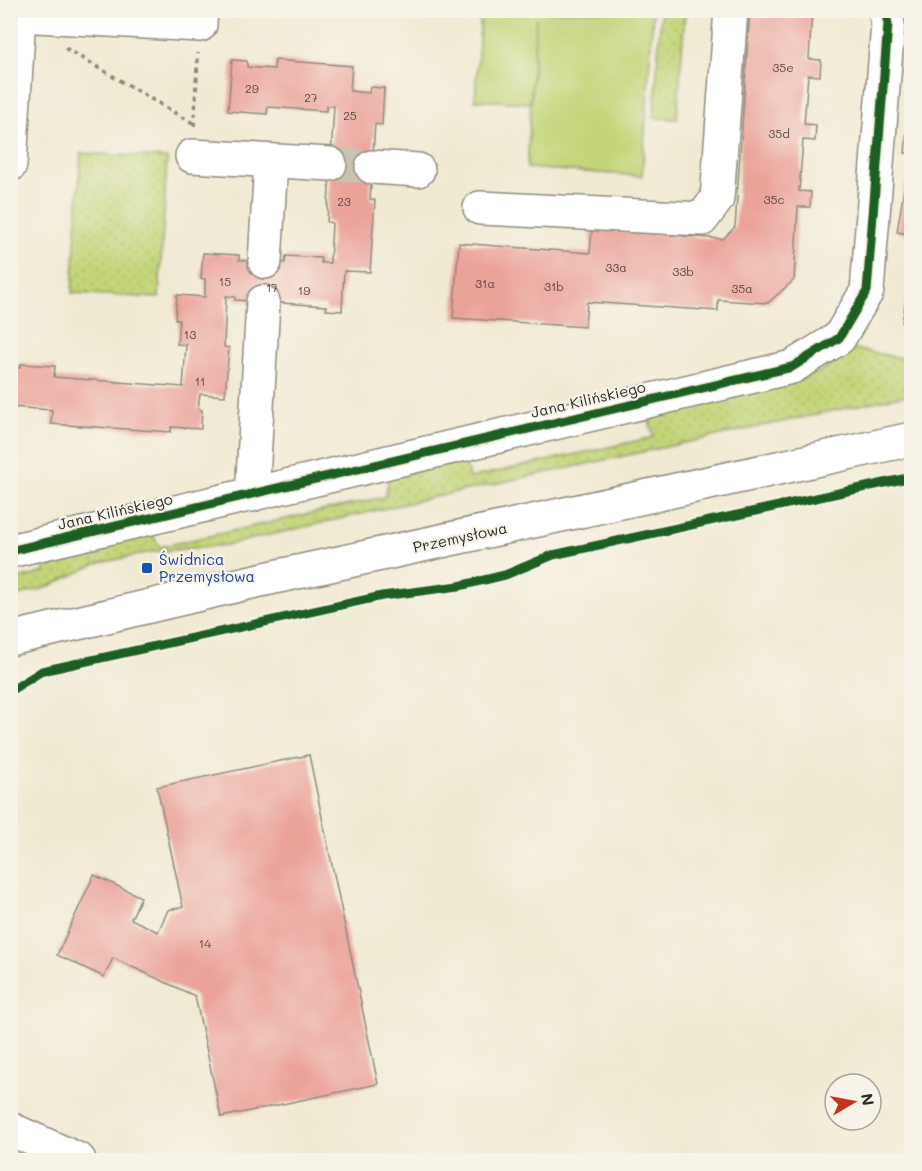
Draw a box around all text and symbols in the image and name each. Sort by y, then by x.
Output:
house number: 35e [772,59,794,75]
house number: 29 [245,80,259,96]
house number: 27 [304,89,318,105]
house number: 25 [343,107,357,123]
house number: 35d [768,125,790,141]
house number: 35c [763,191,785,207]
house number: 23 [337,193,351,209]
house number: 33a [605,259,627,275]
house number: 33b [672,263,694,279]
house number: 15 [219,273,231,289]
house number: 31a [475,275,495,291]
house number: 31b [544,278,564,294]
house number: 17 [266,279,278,295]
house number: 35a [731,280,753,296]
house number: 19 [298,282,310,298]
house number: 13 [184,326,196,342]
house number: 11 [195,373,205,389]
street label: Jana Kilińskiego [529,376,647,422]
street label: Jana Kilińskiego [56,488,174,534]
street label: Przemysłowa [411,517,509,557]
place label: Świdnica Przemysłowa [159,549,255,586]
marker: Świdnica Przemysłowa [140,561,154,575]
house number: 14 [199,935,211,951]
north arrow [823,1072,883,1132]
text: N [857,1091,880,1107]

